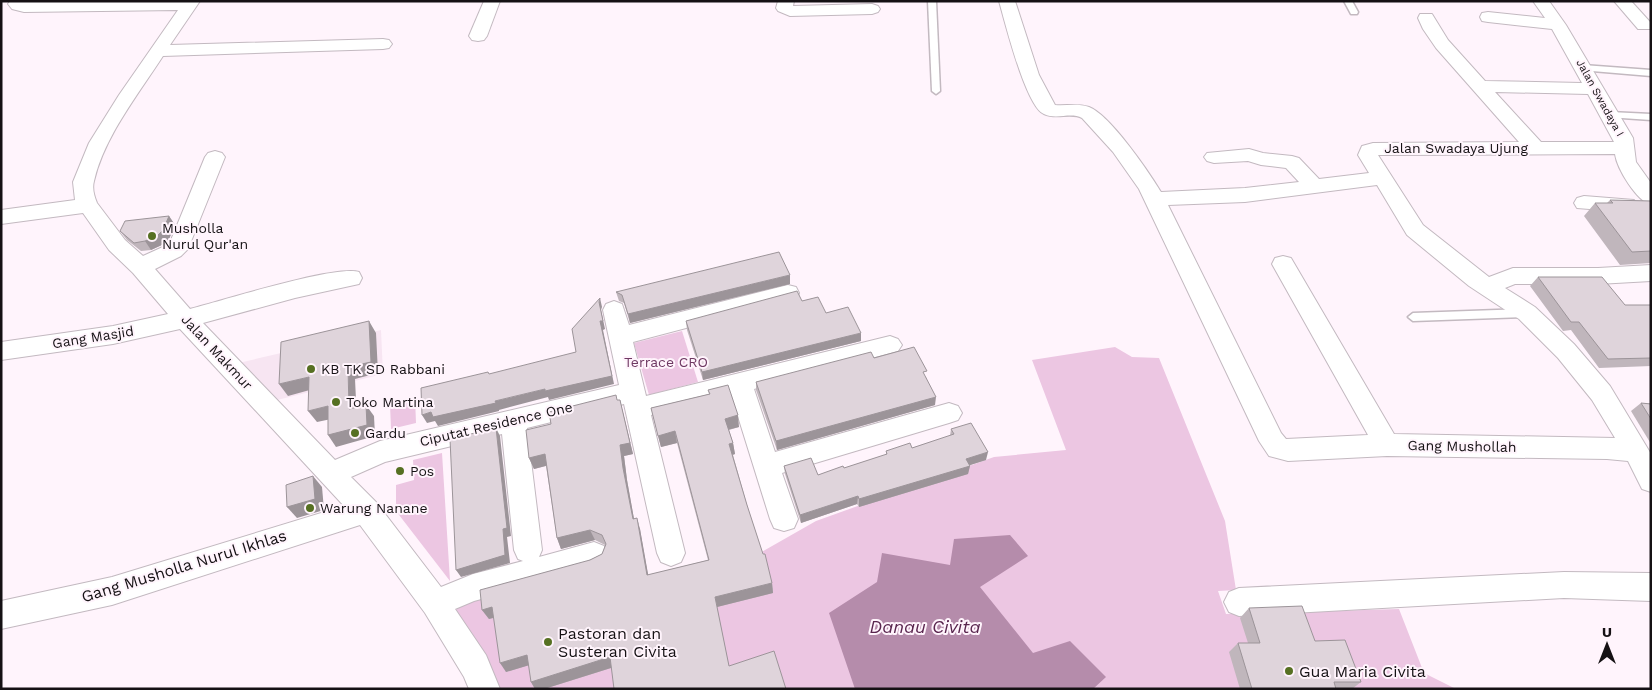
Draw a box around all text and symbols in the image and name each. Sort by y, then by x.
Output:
street label: Jalan Swadaya I [1573,57,1627,139]
street label: Jalan Swadaya Ujung [1384,140,1528,156]
place label: Musholla Nurul Qur'an [162,220,248,252]
marker: Musholla Nurul Qur'an [146,230,158,242]
street label: Jalan Makmur [178,311,256,393]
street label: Gang Masjid [51,323,135,351]
park label: Terrace CRO [624,354,708,370]
place label: KB TK SD Rabbani [321,361,445,377]
marker: KB TK SD Rabbani [305,363,317,375]
place label: Toko Martina [346,394,434,410]
marker: Toko Martina [330,396,342,408]
street label: Ciputat Residence One [418,399,574,449]
place label: Gardu [365,425,406,441]
marker: Gardu [349,427,361,439]
street label: Gang Mushollah [1407,437,1517,455]
place label: Pos [410,463,434,479]
marker: Pos [394,465,406,477]
place label: Warung Nanane [320,500,428,516]
marker: Warung Nanane [304,502,316,514]
street label: Gang Musholla Nurul Ikhlas [79,526,289,606]
water label: Danau Civita [869,616,981,637]
north arrow [1582,620,1632,670]
place label: Pastoran dan Susteran Civita [558,624,677,661]
text: U [1602,624,1612,640]
marker: Pastoran dan Susteran Civita [542,636,554,648]
place label: Gua Maria Civita [1299,662,1426,681]
marker: Gua Maria Civita [1283,665,1295,677]

